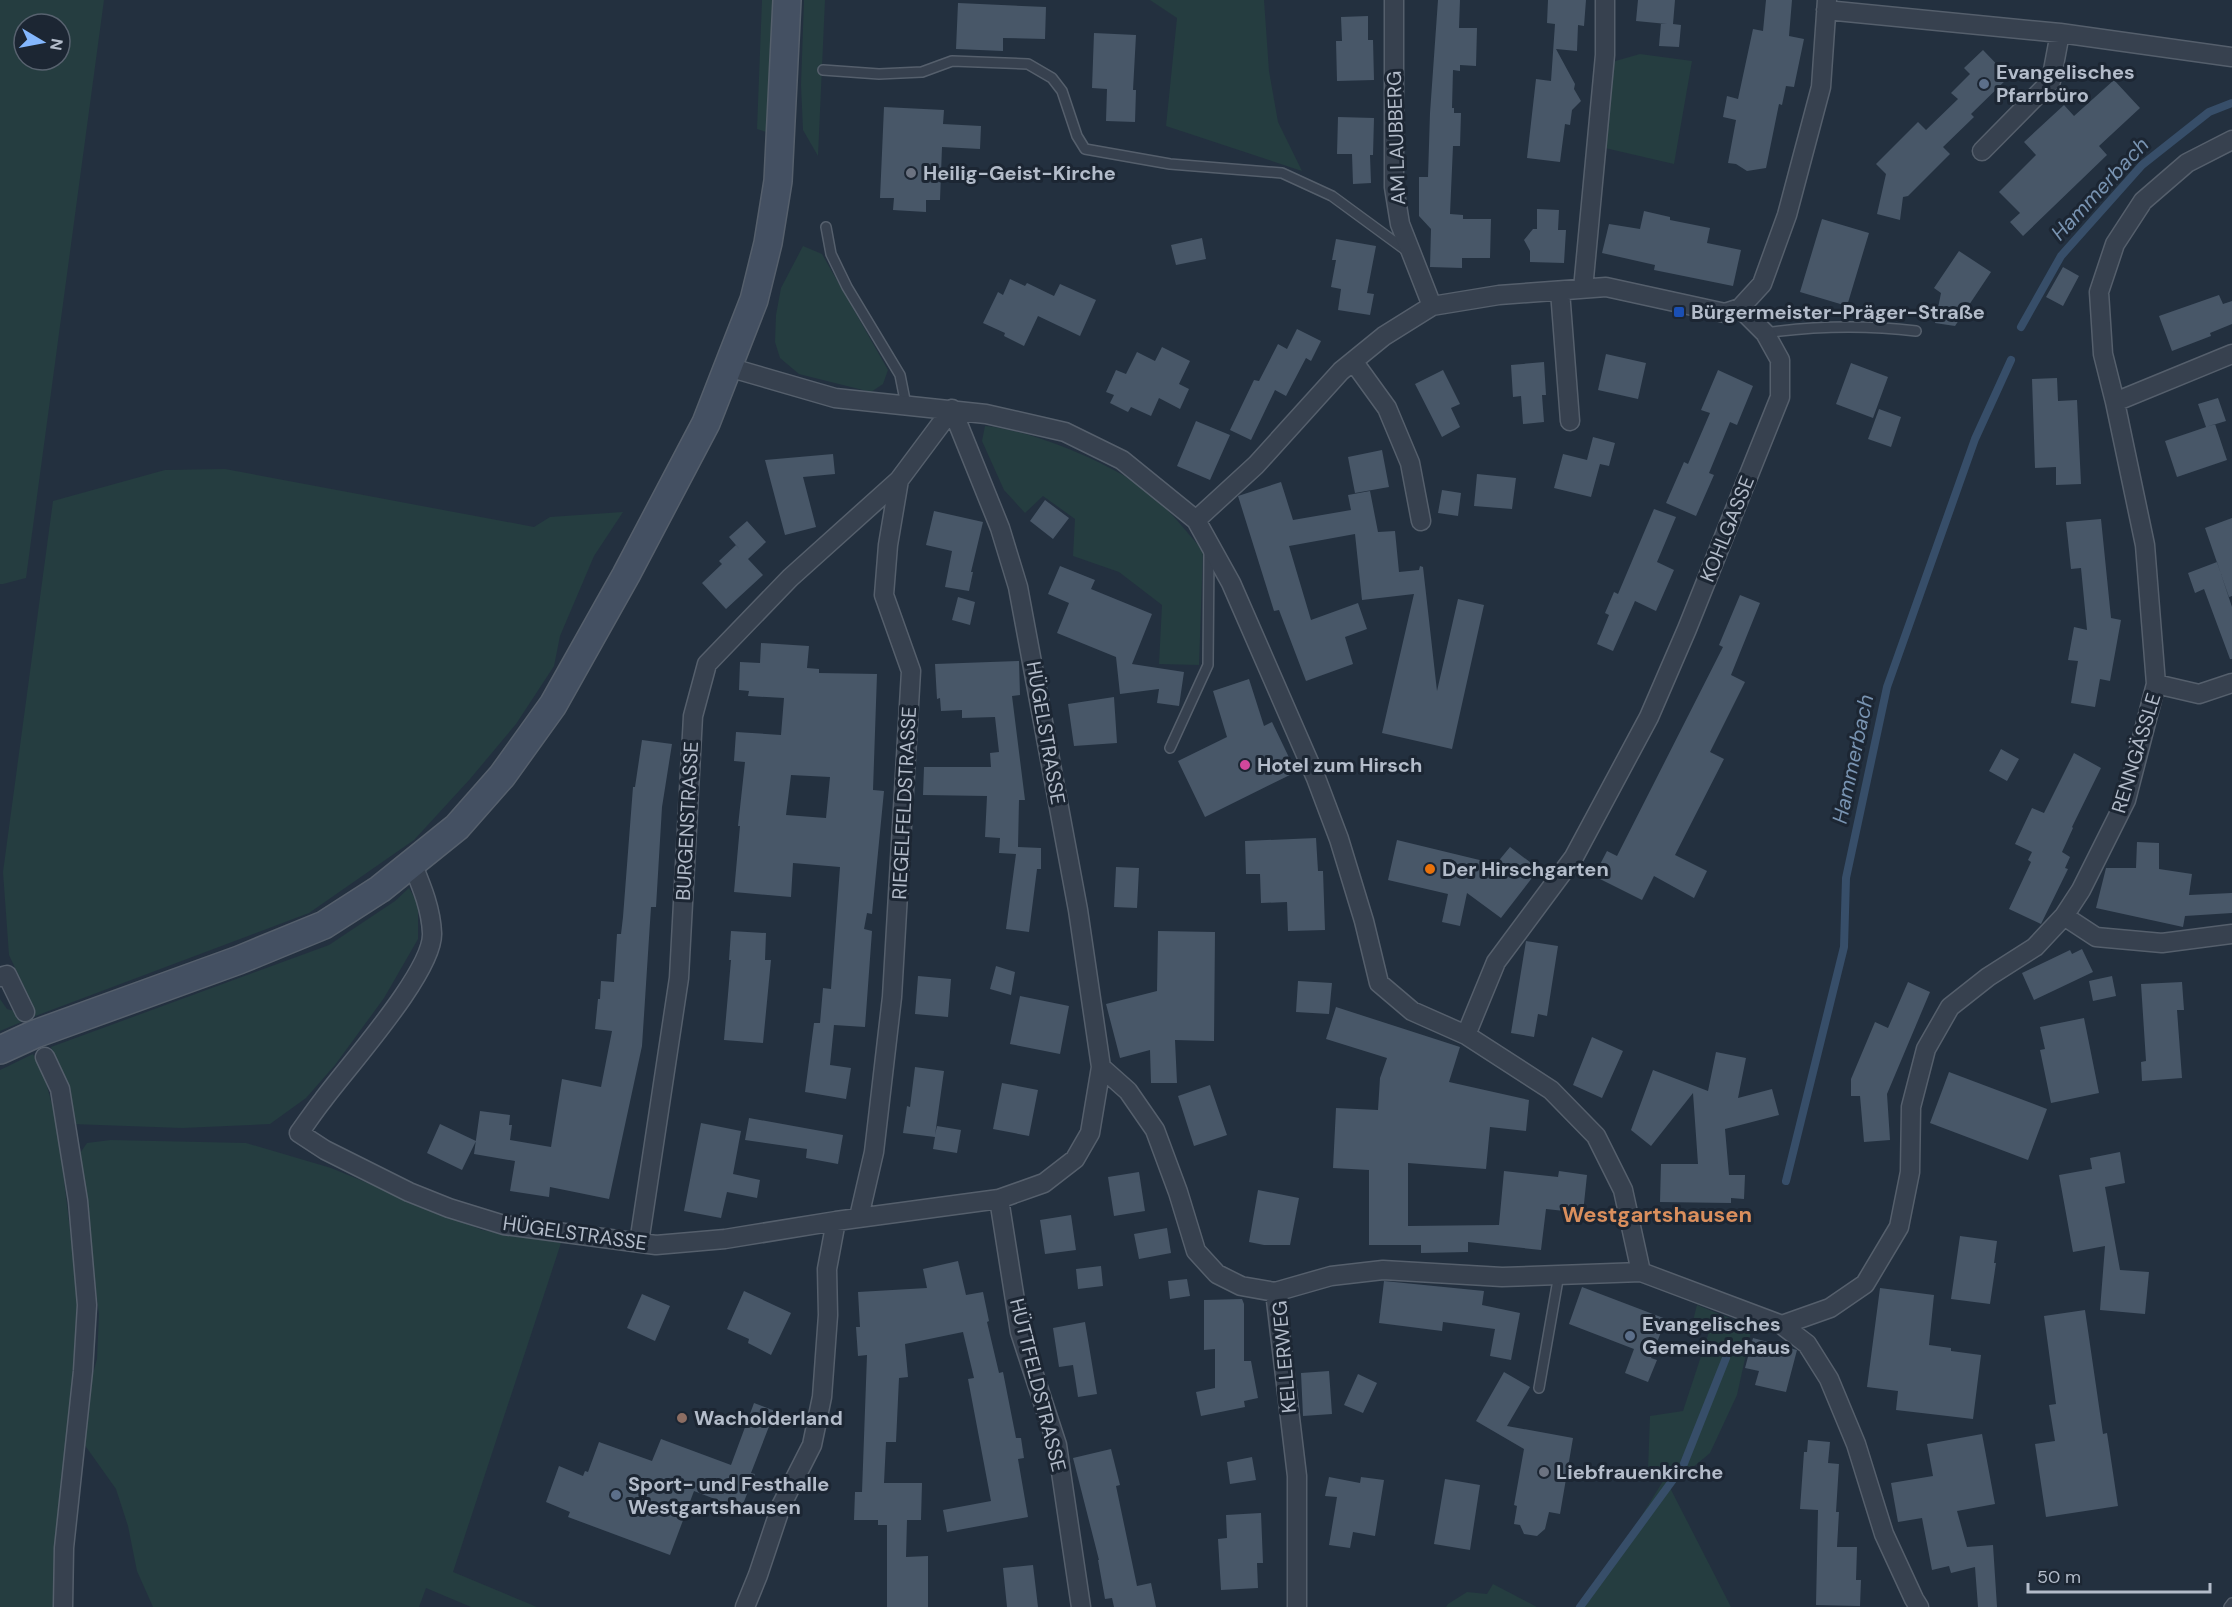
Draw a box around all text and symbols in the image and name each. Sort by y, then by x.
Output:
north arrow [12,12,72,72]
text: N [45,37,68,52]
place label: Evangelisches Pfarrbüro [1996,59,2135,108]
street label: AM LAUBBERG [1381,70,1411,206]
marker: Evangelisches Pfarrbüro [1977,77,1991,91]
water label: Hammerbach [2045,131,2155,247]
place label: Heilig-Geist-Kirche [923,160,1116,186]
marker: Heilig-Geist-Kirche [904,166,918,180]
place label: Bürgermeister-Präger-Straße [1691,299,1985,325]
marker: Bürgermeister-Präger-Straße [1672,305,1686,319]
street label: KOHLGASSE [1694,472,1760,586]
street label: HÜGELSTRASSE [1021,659,1071,807]
street label: RENNGÄSSLE [2105,690,2167,816]
water label: Hammerbach [1826,692,1880,826]
street label: RIEGELFELDSTRASSE [886,706,922,900]
street label: BURGENSTRASSE [670,741,704,901]
place label: Hotel zum Hirsch [1257,752,1422,778]
marker: Hotel zum Hirsch [1238,758,1252,772]
place label: Der Hirschgarten [1442,856,1609,882]
marker: Der Hirschgarten [1423,862,1437,876]
district label: Westgartshausen [1562,1200,1752,1229]
street label: HÜGELSTRASSE [501,1210,649,1256]
street label: HÜTTFELDSTRASSE [1004,1296,1072,1474]
street label: KELLERWEG [1266,1300,1302,1414]
place label: Evangelisches Gemeindehaus [1642,1311,1790,1360]
marker: Evangelisches Gemeindehaus [1623,1329,1637,1343]
place label: Wacholderland [694,1405,843,1431]
marker: Wacholderland [675,1411,689,1425]
place label: Liebfrauenkirche [1556,1459,1723,1485]
marker: Liebfrauenkirche [1537,1465,1551,1479]
place label: Sport- und Festhalle Westgartshausen [628,1471,829,1520]
marker: Sport- und Festhalle Westgartshausen [609,1488,623,1502]
scale bar [2028,1556,2210,1594]
text: 50 m [2037,1565,2081,1589]

